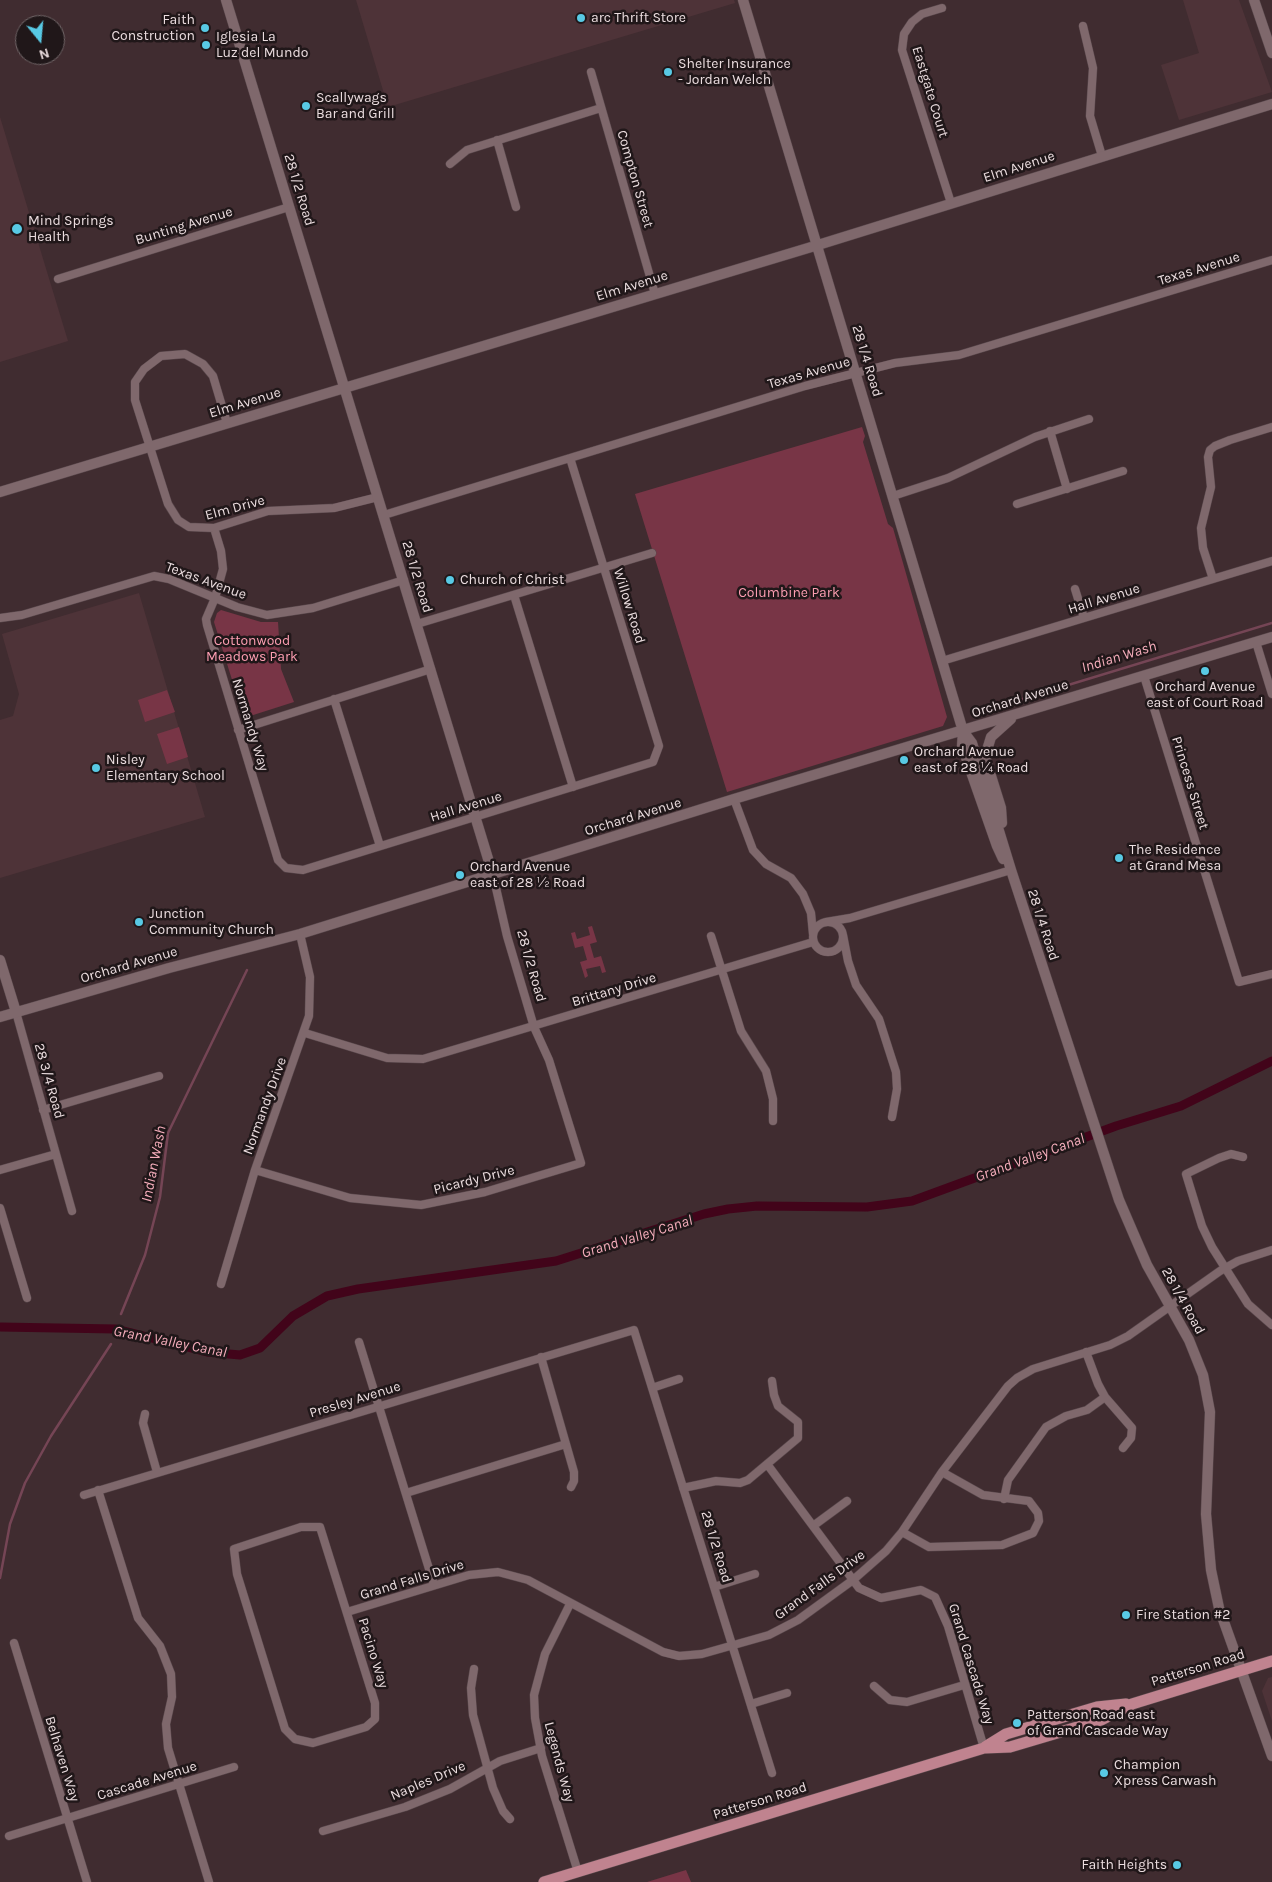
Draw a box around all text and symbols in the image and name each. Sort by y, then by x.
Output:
place label: arc Thrift Store [591,10,686,26]
place label: Faith Construction [111,12,195,44]
marker: arc Thrift Store [575,12,587,24]
north arrow [15,15,65,65]
marker: Faith Construction [199,22,211,34]
place label: Iglesia La Luz del Mundo [216,29,308,62]
marker: Iglesia La Luz del Mundo [200,39,212,51]
text: N [37,44,52,63]
street label: Eastgate Court [908,44,952,140]
place label: Shelter Insurance - Jordan Welch [678,56,791,88]
marker: Shelter Insurance - Jordan Welch [662,66,674,78]
place label: Scallywags Bar and Grill [316,90,395,122]
marker: Scallywags Bar and Grill [300,100,312,112]
street label: Compton Street [613,128,657,230]
street label: Elm Avenue [981,148,1057,186]
street label: 28 1/2 Road [280,152,318,228]
street label: Bunting Avenue [133,203,235,249]
place label: Mind Springs Health [28,213,114,246]
marker: Mind Springs Health [10,222,24,236]
street label: Texas Avenue [1156,249,1242,289]
street label: Elm Avenue [594,267,670,305]
street label: 28 1/4 Road [848,323,886,399]
street label: Texas Avenue [766,353,852,393]
street label: Elm Avenue [207,384,283,422]
street label: Elm Drive [203,492,267,524]
street label: 28 1/2 Road [398,539,436,615]
street label: Texas Avenue [163,559,249,603]
street label: Willow Road [610,566,648,646]
place label: Church of Christ [460,572,564,588]
marker: Church of Christ [444,574,456,586]
street label: Hall Avenue [1066,580,1142,618]
park label: Columbine Park [738,585,840,601]
park label: Cottonwood Meadows Park [206,633,298,666]
water label: Indian Wash [1079,637,1159,677]
marker: Orchard Avenue east of Court Road [1199,665,1211,677]
street label: Orchard Avenue [970,676,1070,722]
street label: Normandy Way [228,677,272,773]
place label: Orchard Avenue east of Court Road [1146,679,1264,712]
street label: Princess Street [1168,734,1212,832]
place label: Orchard Avenue east of 28 ¼ Road [914,744,1029,776]
place label: Nisley Elementary School [106,752,225,784]
marker: Orchard Avenue east of 28 ¼ Road [898,754,910,766]
marker: Nisley Elementary School [90,762,102,774]
street label: Hall Avenue [428,788,504,826]
street label: Orchard Avenue [583,794,683,840]
place label: The Residence at Grand Mesa [1129,842,1221,874]
marker: The Residence at Grand Mesa [1113,852,1125,864]
place label: Orchard Avenue east of 28 ½ Road [470,859,585,892]
marker: Orchard Avenue east of 28 ½ Road [454,869,466,881]
street label: 28 1/4 Road [1024,887,1062,963]
place label: Junction Community Church [149,906,274,939]
marker: Junction Community Church [133,916,145,928]
street label: 28 1/2 Road [513,928,549,1004]
street label: Orchard Avenue [79,943,179,987]
street label: Brittany Drive [570,969,658,1011]
street label: 28 3/4 Road [30,1041,68,1121]
street label: Normandy Drive [240,1055,290,1157]
water label: Indian Wash [138,1124,170,1204]
water label: Grand Valley Canal [973,1130,1087,1186]
street label: Picardy Drive [432,1162,516,1198]
water label: Grand Valley Canal [579,1212,695,1262]
street label: 28 1/4 Road [1158,1265,1208,1337]
water label: Grand Valley Canal [112,1322,228,1362]
street label: Presley Avenue [307,1378,403,1422]
street label: 28 1/2 Road [697,1509,735,1585]
street label: Grand Falls Drive [771,1547,869,1623]
street label: Grand Falls Drive [358,1556,466,1604]
street label: Grand Cascade Way [945,1602,997,1726]
place label: Fire Station #2 [1136,1607,1230,1623]
marker: Fire Station #2 [1120,1609,1132,1621]
street label: Pacino Way [354,1616,392,1690]
street label: Patterson Road [1149,1646,1247,1690]
place label: Patterson Road east of Grand Cascade Way [1027,1707,1168,1740]
street label: Belhaven Way [41,1714,83,1804]
marker: Patterson Road east of Grand Cascade Way [1011,1717,1023,1729]
street label: Legends Way [540,1720,578,1804]
place label: Champion Xpress Carwash [1114,1757,1216,1790]
street label: Cascade Avenue [95,1758,199,1804]
street label: Naples Drive [388,1758,468,1804]
marker: Champion Xpress Carwash [1098,1767,1110,1779]
street label: Patterson Road [711,1779,809,1823]
place label: Faith Heights [1081,1857,1167,1873]
marker: Faith Heights [1171,1859,1183,1871]

